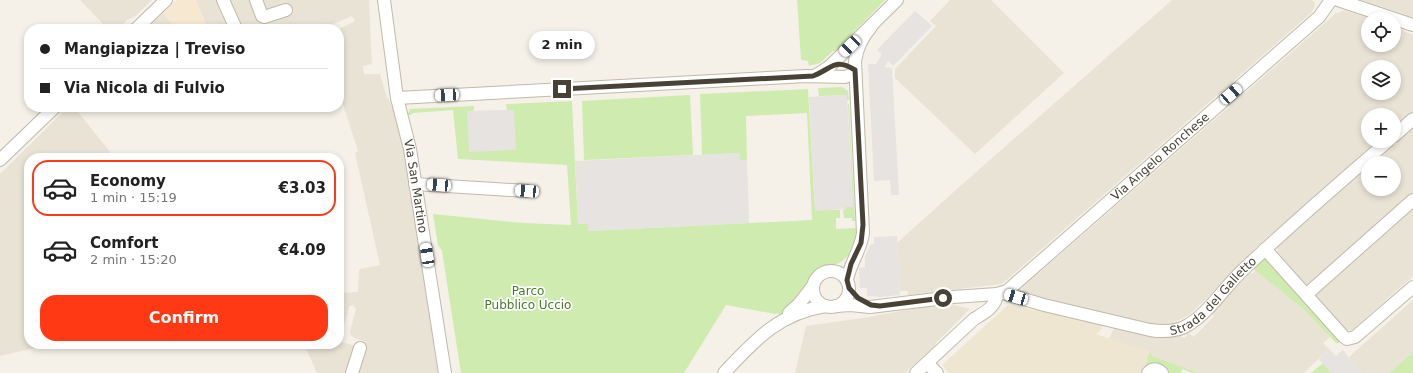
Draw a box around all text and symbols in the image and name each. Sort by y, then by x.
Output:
map controls [1361,12,1401,196]
button: locate [1361,12,1401,52]
callout: 2 min [529,31,595,59]
car [837,33,863,59]
text: 2 min [542,37,582,52]
text: Mangiapizza | Treviso [64,40,245,58]
button: layers [1361,60,1401,100]
text: Via Nicola di Fulvio [64,79,225,97]
route end [553,80,571,98]
car [1218,82,1244,106]
car [435,88,459,102]
button: + [1361,108,1401,148]
street label: Via Angelo Ronchese [1108,110,1212,203]
street label: Via San Martino [401,138,430,234]
button: − [1361,156,1401,196]
icon: car [42,170,78,206]
text: Economy [90,172,166,190]
car [427,178,451,192]
text: €3.03 [279,179,326,197]
car [515,184,539,198]
text: 1 min · 15:19 [90,190,177,205]
icon: car [42,232,78,268]
text: Comfort [90,234,158,252]
text: €4.09 [279,241,326,259]
car [419,242,435,268]
text: 2 min · 15:20 [90,252,177,267]
street label: Strada del Galletto [1169,254,1259,338]
park label: Parco Pubblico Uccio [485,284,571,312]
car [1003,288,1029,306]
route start [934,289,952,307]
button: Confirm [40,295,328,341]

